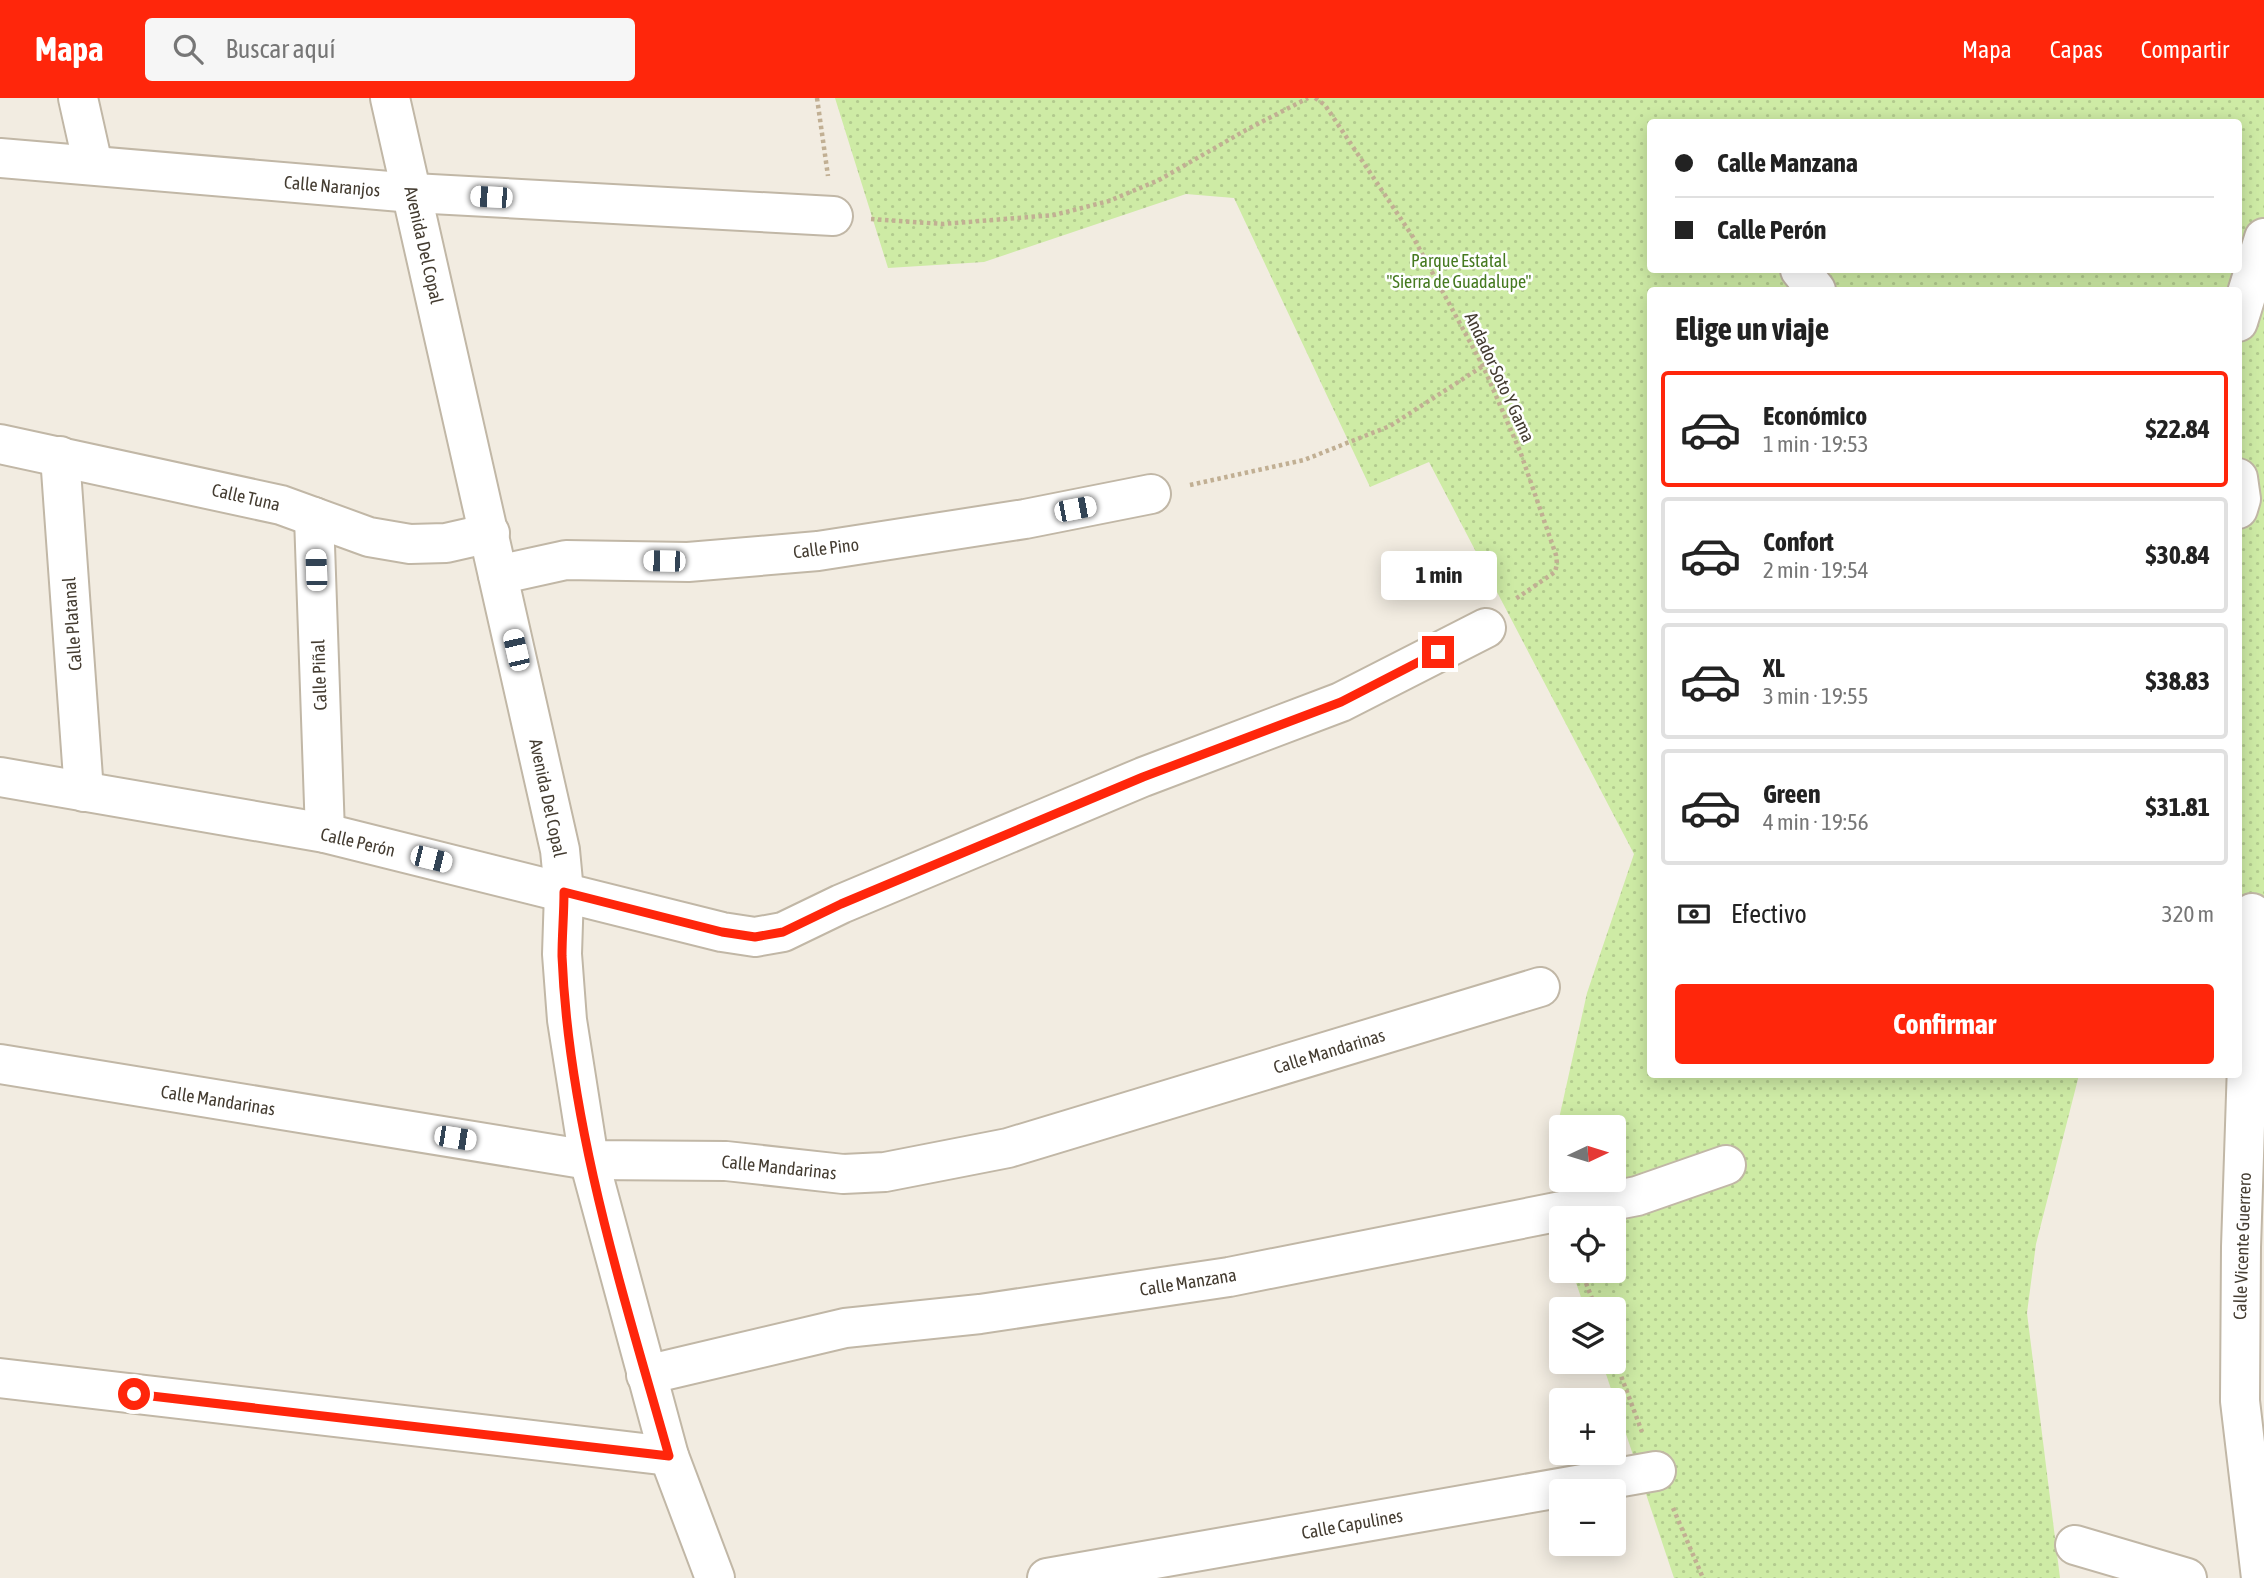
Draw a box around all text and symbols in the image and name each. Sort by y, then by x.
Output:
search box [145,18,635,81]
text: Mapa [35,30,103,68]
icon: search [169,30,207,68]
text: Buscar aquí [225,34,335,64]
text: Mapa [1962,36,2012,63]
text: Capas [2050,36,2103,63]
text: Compartir [2141,36,2229,63]
text: Calle Manzana [1717,148,1858,178]
street label: Calle Naranjos [283,171,381,201]
street label: Avenida Del Copal [400,184,448,306]
car [470,185,513,209]
text: Calle Perón [1717,215,1826,245]
park label: Parque Estatal "Sierra de Guadalupe" [1386,250,1532,292]
street label: Andador Soto Y Gama [1461,309,1539,445]
text: Elige un viaje [1675,310,1829,347]
icon: car [1679,398,1742,461]
text: Económico [1763,401,1867,431]
text: $22.84 [2146,414,2210,444]
text: 1 min · 19:53 [1763,431,1869,457]
street label: Calle Tuna [210,479,282,515]
car [1053,495,1098,523]
icon: car [1679,524,1742,587]
text: Confort [1763,527,1834,557]
street label: Calle Pino [792,534,860,562]
text: $30.84 [2146,540,2210,570]
car [305,549,328,591]
car [643,550,686,572]
callout: 1 min [1380,550,1496,600]
text: 2 min · 19:54 [1763,557,1869,583]
text: 1 min [1416,562,1462,588]
street label: Calle Platanal [58,576,86,672]
car [502,627,531,673]
route end [1422,636,1454,668]
street label: Calle Piñal [307,639,331,711]
icon: car [1679,650,1742,713]
text: XL [1763,653,1785,683]
text: $38.83 [2146,666,2210,696]
text: 3 min · 19:55 [1763,683,1869,709]
street label: Avenida Del Copal [525,737,571,859]
icon: car [1679,776,1742,839]
text: Green [1763,779,1821,809]
text: $31.81 [2146,792,2210,822]
text: 4 min · 19:56 [1763,809,1869,835]
street label: Calle Perón [319,823,397,861]
car [409,844,454,874]
icon: cash [1675,895,1713,933]
text: Efectivo [1731,899,1807,929]
text: 320 m [2162,901,2214,927]
button: Confirmar [1675,984,2214,1064]
street label: Calle Mandarinas [1271,1024,1387,1078]
street label: Calle Mandarinas [159,1081,277,1119]
north arrow [1549,1115,1626,1192]
map controls [1549,1115,1626,1556]
car [433,1124,478,1152]
street label: Calle Mandarinas [720,1151,838,1183]
street label: Calle Vicente Guerrero [2229,1172,2255,1320]
button: locate [1549,1206,1626,1283]
street label: Calle Manzana [1138,1264,1238,1300]
button: layers [1549,1297,1626,1374]
route start [118,1378,150,1410]
button: + [1549,1388,1626,1465]
button: − [1549,1479,1626,1556]
street label: Calle Capulines [1300,1505,1404,1543]

